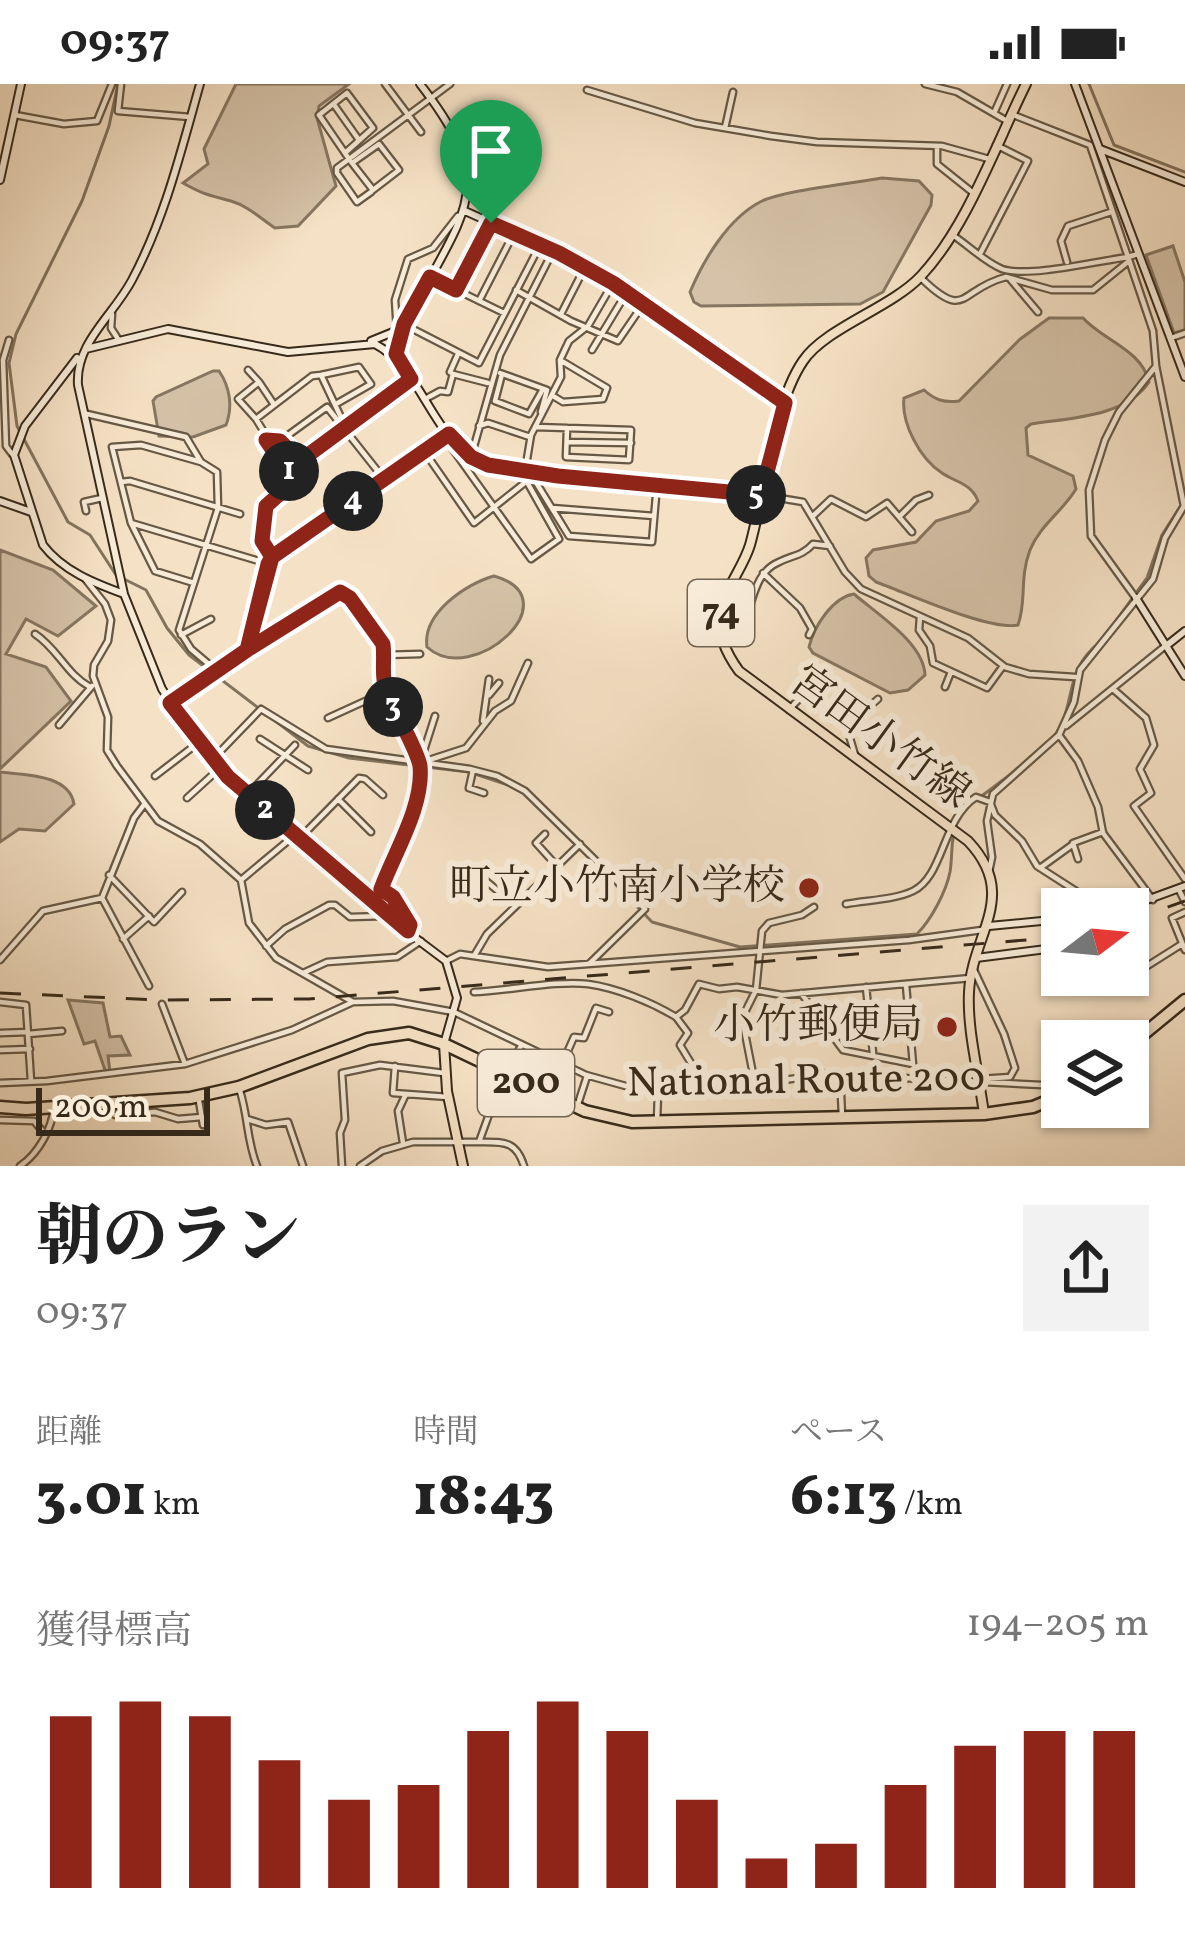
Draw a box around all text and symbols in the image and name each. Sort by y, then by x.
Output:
text: 09:37 [60,11,170,74]
pin [440,100,542,223]
icon: arrive [458,118,524,184]
pin: 1 [259,441,319,501]
text: 1 [282,448,296,494]
pin: 5 [726,465,786,525]
pin: 4 [323,471,383,531]
text: 5 [748,472,764,518]
text: 4 [343,478,363,524]
road number: 74 [688,580,754,646]
street label: 宮田小竹線 [777,653,981,825]
pin: 3 [363,677,423,737]
text: 3 [385,684,401,730]
pin: 2 [235,780,295,840]
text: 2 [256,787,274,833]
place label: 町立小竹南小学校 [449,859,785,918]
marker: 町立小竹南小学校 [796,875,822,901]
north arrow [1041,888,1149,996]
map controls [1041,888,1149,1128]
place label: 小竹郵便局 [713,998,923,1057]
marker: 小竹郵便局 [934,1014,960,1040]
button: layers [1041,1020,1149,1128]
street label: National Route 200 [626,1049,986,1115]
road number: 200 [478,1050,574,1116]
scale bar [36,1082,210,1135]
text: 200 m [54,1086,148,1132]
text: 朝のラン [36,1195,300,1287]
button: share [1023,1205,1149,1331]
text: 09:37 [36,1286,128,1340]
text: 距離 [36,1411,102,1457]
text: 時間 [413,1411,479,1457]
text: ペース [790,1411,887,1457]
text: 3.01 [36,1457,147,1540]
text: 18:43 [413,1457,554,1540]
text: 6:13 [790,1457,897,1540]
text: km [147,1483,200,1529]
text: /km [897,1483,963,1529]
text: 194–205 m [966,1598,1149,1652]
text: 獲得標高 [36,1606,192,1660]

